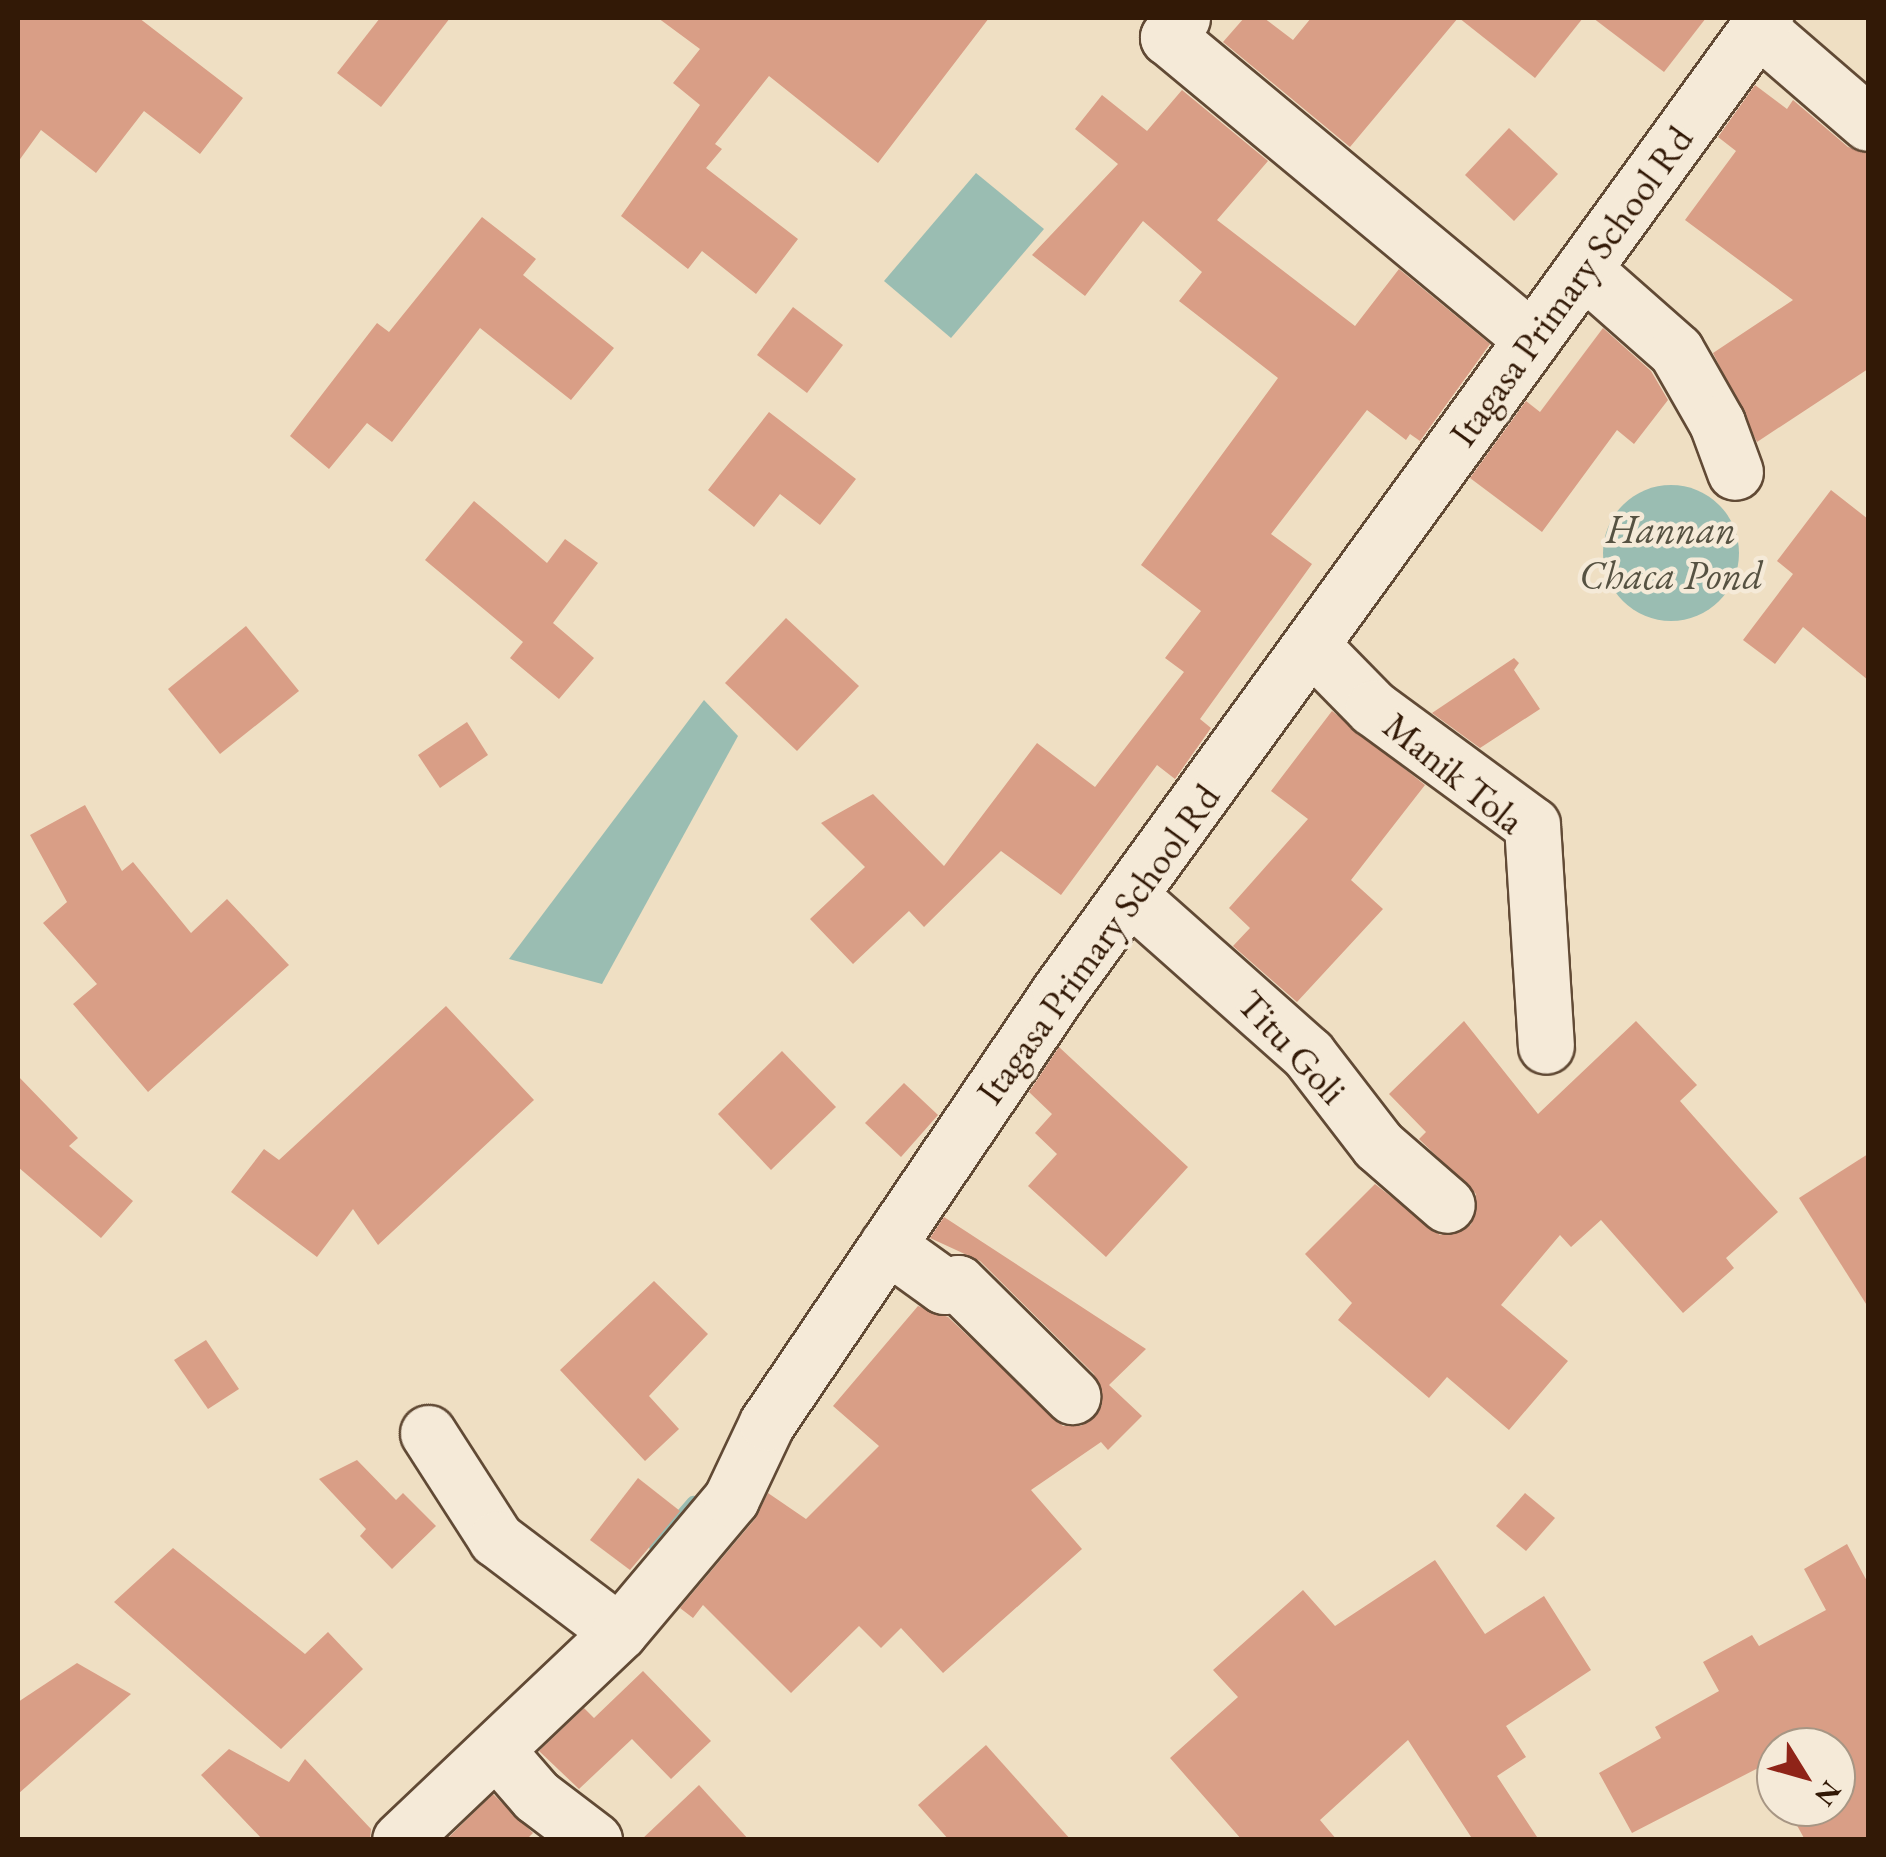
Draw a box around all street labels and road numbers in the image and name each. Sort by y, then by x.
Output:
street label: Itagasa Primary School Rd [1440,117,1702,455]
street label: Manik Tola [1375,703,1533,843]
street label: Itagasa Primary School Rd [967,775,1229,1113]
street label: Titu Goli [1228,981,1356,1113]

